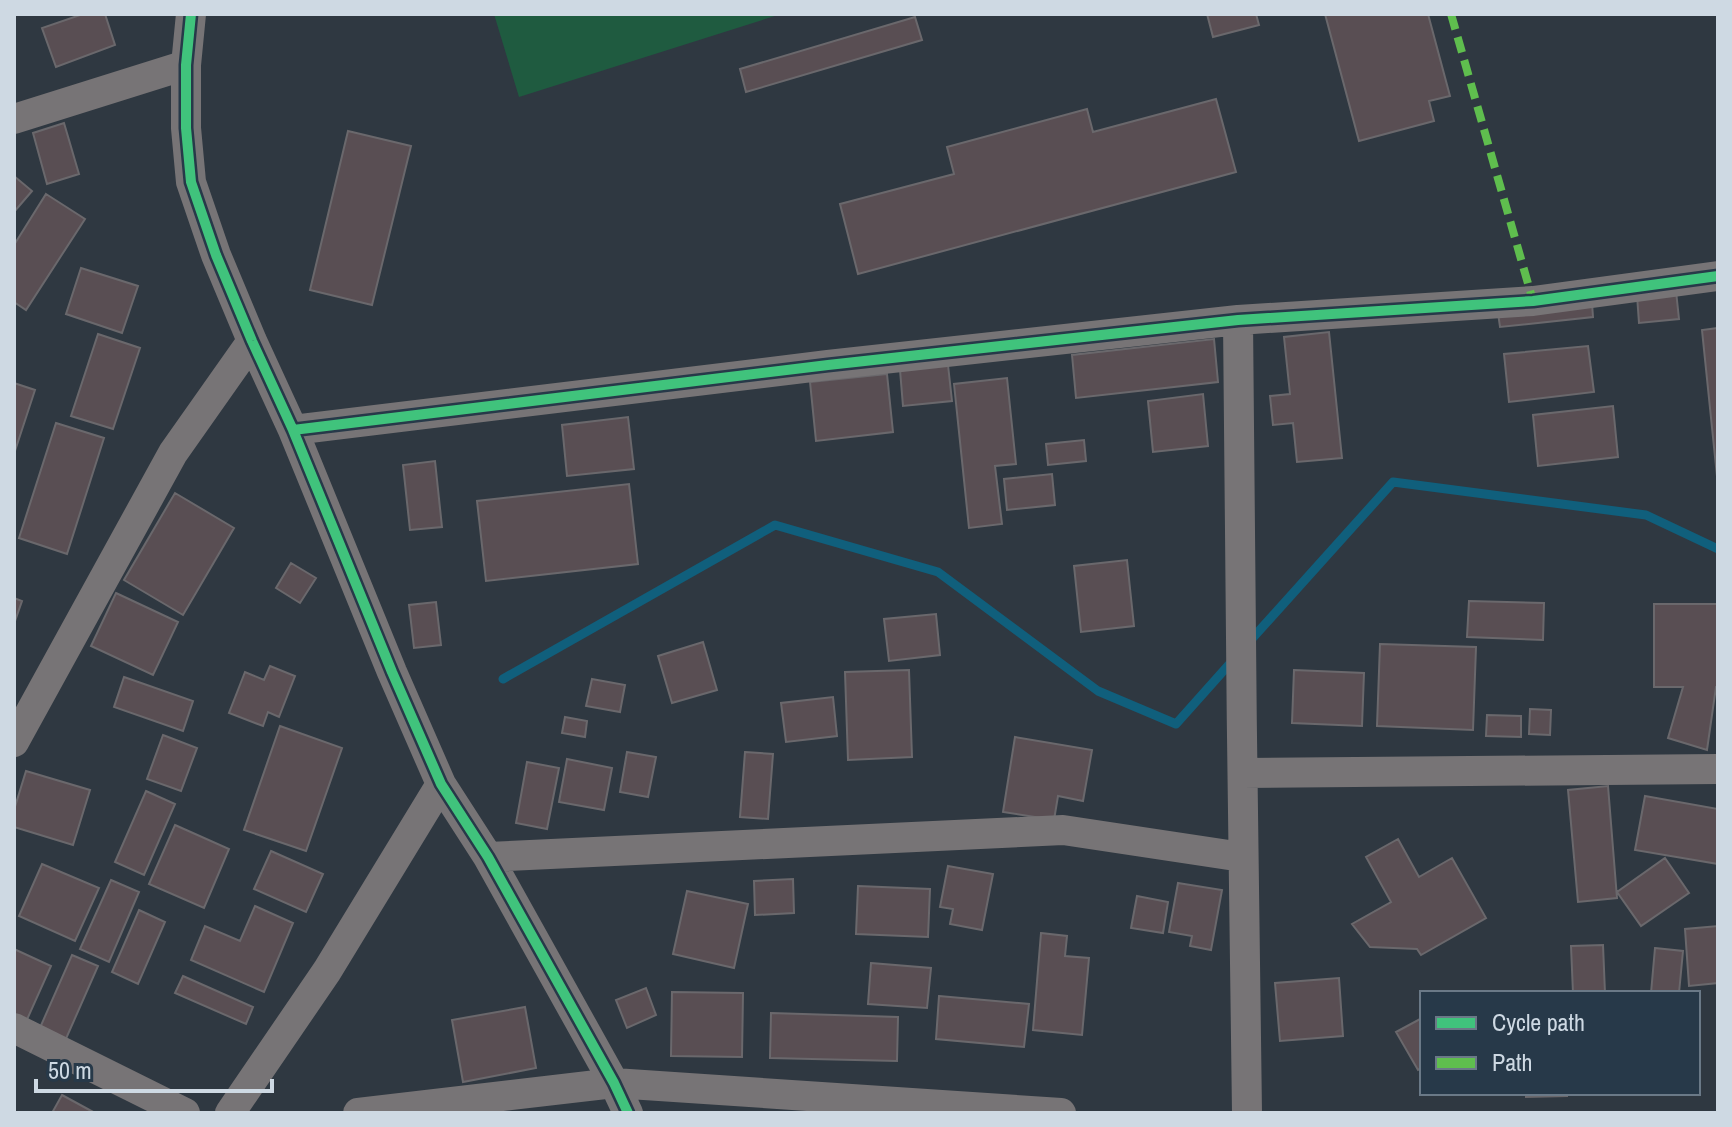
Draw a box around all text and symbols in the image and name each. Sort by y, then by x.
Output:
legend [1420,991,1700,1095]
text: Cycle path [1492,1006,1585,1038]
scale bar [36,1043,272,1093]
text: Path [1492,1046,1533,1078]
text: 50 m [48,1054,92,1086]

